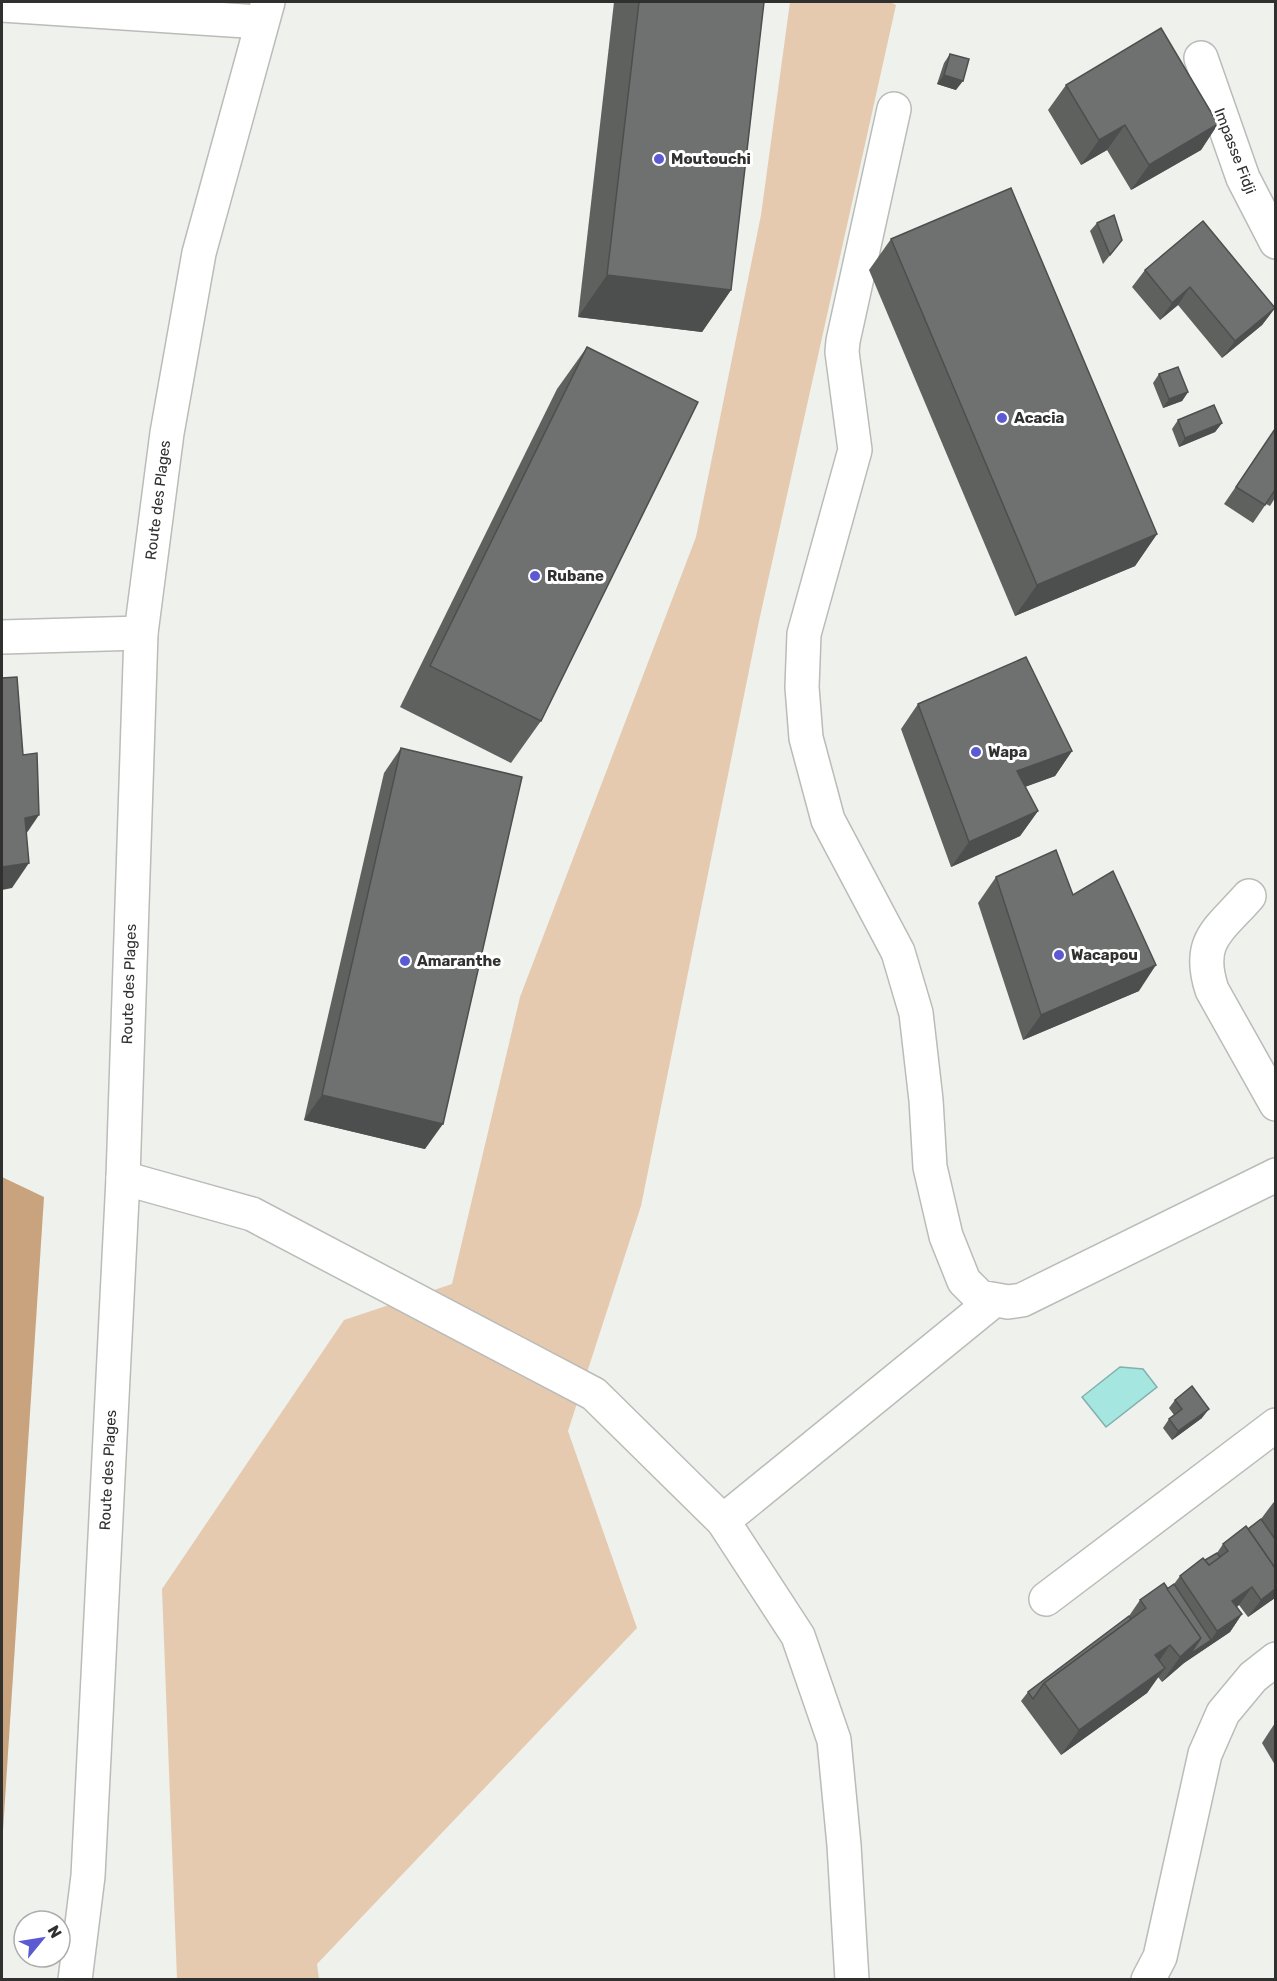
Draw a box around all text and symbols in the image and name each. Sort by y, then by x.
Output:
street label: Impasse Fidji [1210,105,1260,197]
place label: Moutouchi [671,150,751,168]
marker: Moutouchi [652,152,666,166]
place label: Acacia [1014,409,1064,427]
marker: Acacia [995,411,1009,425]
street label: Route des Plages [142,439,174,561]
place label: Rubane [547,567,604,585]
marker: Rubane [528,569,542,583]
place label: Wapa [988,743,1027,761]
marker: Wapa [969,745,983,759]
street label: Route des Plages [118,923,140,1045]
place label: Wacapou [1071,946,1138,964]
marker: Wacapou [1052,948,1066,962]
place label: Amaranthe [417,952,501,970]
marker: Amaranthe [398,954,412,968]
street label: Route des Plages [96,1409,120,1531]
north arrow [12,1909,72,1969]
text: N [43,1922,66,1941]

